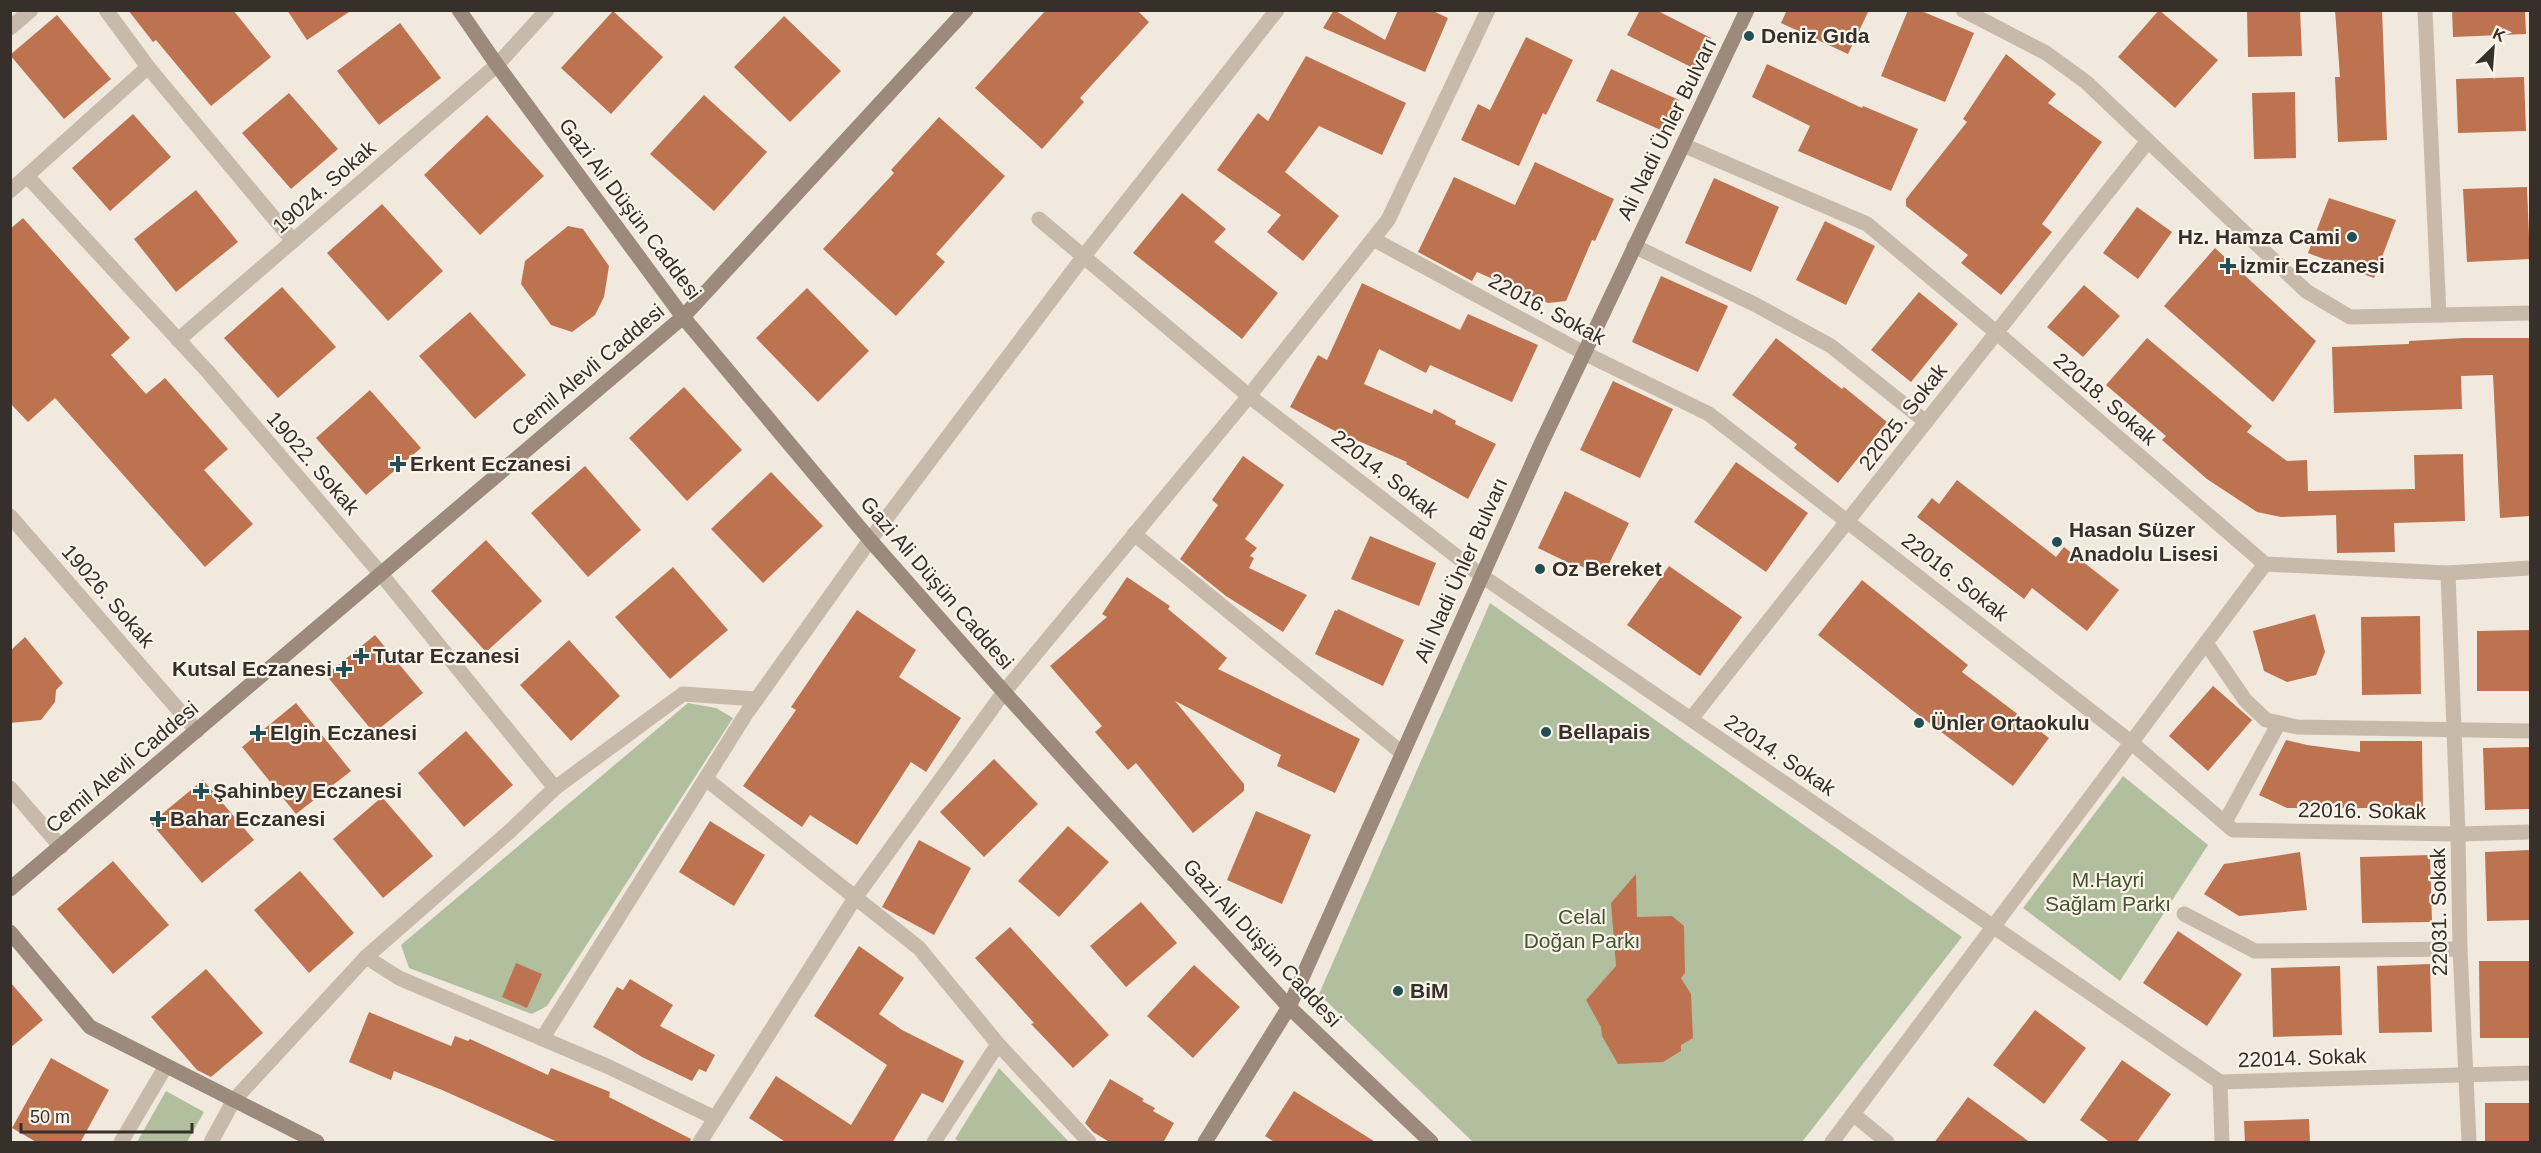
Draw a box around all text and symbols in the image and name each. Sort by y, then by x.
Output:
north arrow [2463,18,2523,78]
place label: Deniz Gıda [1761,24,1870,47]
text: K [2490,25,2508,45]
marker: Deniz Gıda [1742,29,1756,43]
street label: Ali Nadi Ünler Bulvarı [1612,34,1721,224]
street label: Gazi Ali Düşün Caddesi [555,114,706,304]
street label: 19024. Sokak [268,135,380,237]
place label: Hz. Hamza Cami [2178,225,2340,248]
marker: Hz. Hamza Cami [2345,230,2359,244]
place label: İzmir Eczanesi [2240,254,2385,277]
marker: İzmir Eczanesi [2221,259,2235,273]
street label: 22016. Sokak [1485,268,1610,349]
street label: Cemil Alevli Caddesi [507,299,668,440]
street label: 22018. Sokak [2049,348,2162,450]
street label: 22025. Sokak [1854,359,1952,474]
street label: 19022. Sokak [263,407,365,519]
street label: 22014. Sokak [1328,425,1443,523]
place label: Erkent Eczanesi [410,452,571,475]
marker: Erkent Eczanesi [391,457,405,471]
street label: Ali Nadi Ünler Bulvarı [1409,474,1512,666]
street label: Gazi Ali Düşün Caddesi [856,492,1018,673]
place label: Hasan Süzer Anadolu Lisesi [2069,518,2218,565]
street label: 22016. Sokak [1898,528,2013,626]
marker: Hasan Süzer Anadolu Lisesi [2050,535,2064,549]
street label: 19026. Sokak [58,540,160,652]
place label: Oz Bereket [1552,557,1662,580]
marker: Oz Bereket [1533,562,1547,576]
place label: Tutar Eczanesi [373,644,520,667]
marker: Tutar Eczanesi [354,649,368,663]
place label: Kutsal Eczanesi [172,657,332,680]
marker: Kutsal Eczanesi [337,662,351,676]
street label: Cemil Alevli Caddesi [41,696,202,837]
street label: 22014. Sokak [1721,709,1840,800]
place label: Ünler Ortaokulu [1931,711,2090,734]
marker: Ünler Ortaokulu [1912,716,1926,730]
place label: Bellapais [1558,720,1650,743]
place label: Elgin Eczanesi [270,721,417,744]
marker: Bellapais [1539,725,1553,739]
marker: Elgin Eczanesi [251,726,265,740]
place label: Şahinbey Eczanesi [213,779,402,802]
marker: Şahinbey Eczanesi [194,784,208,798]
street label: 22016. Sokak [2298,798,2427,823]
place label: Bahar Eczanesi [170,807,325,830]
marker: Bahar Eczanesi [151,812,165,826]
street label: 22031. Sokak [2426,847,2451,976]
street label: Gazi Ali Düşün Caddesi [1179,854,1346,1031]
park label: M.Hayri Sağlam Parkı [2045,868,2171,915]
park label: Celal Doğan Parkı [1524,905,1640,952]
place label: BiM [1410,979,1449,1002]
marker: BiM [1391,984,1405,998]
street label: 22014. Sokak [2237,1044,2367,1071]
scale bar [21,1096,192,1134]
text: 50 m [30,1107,70,1127]

